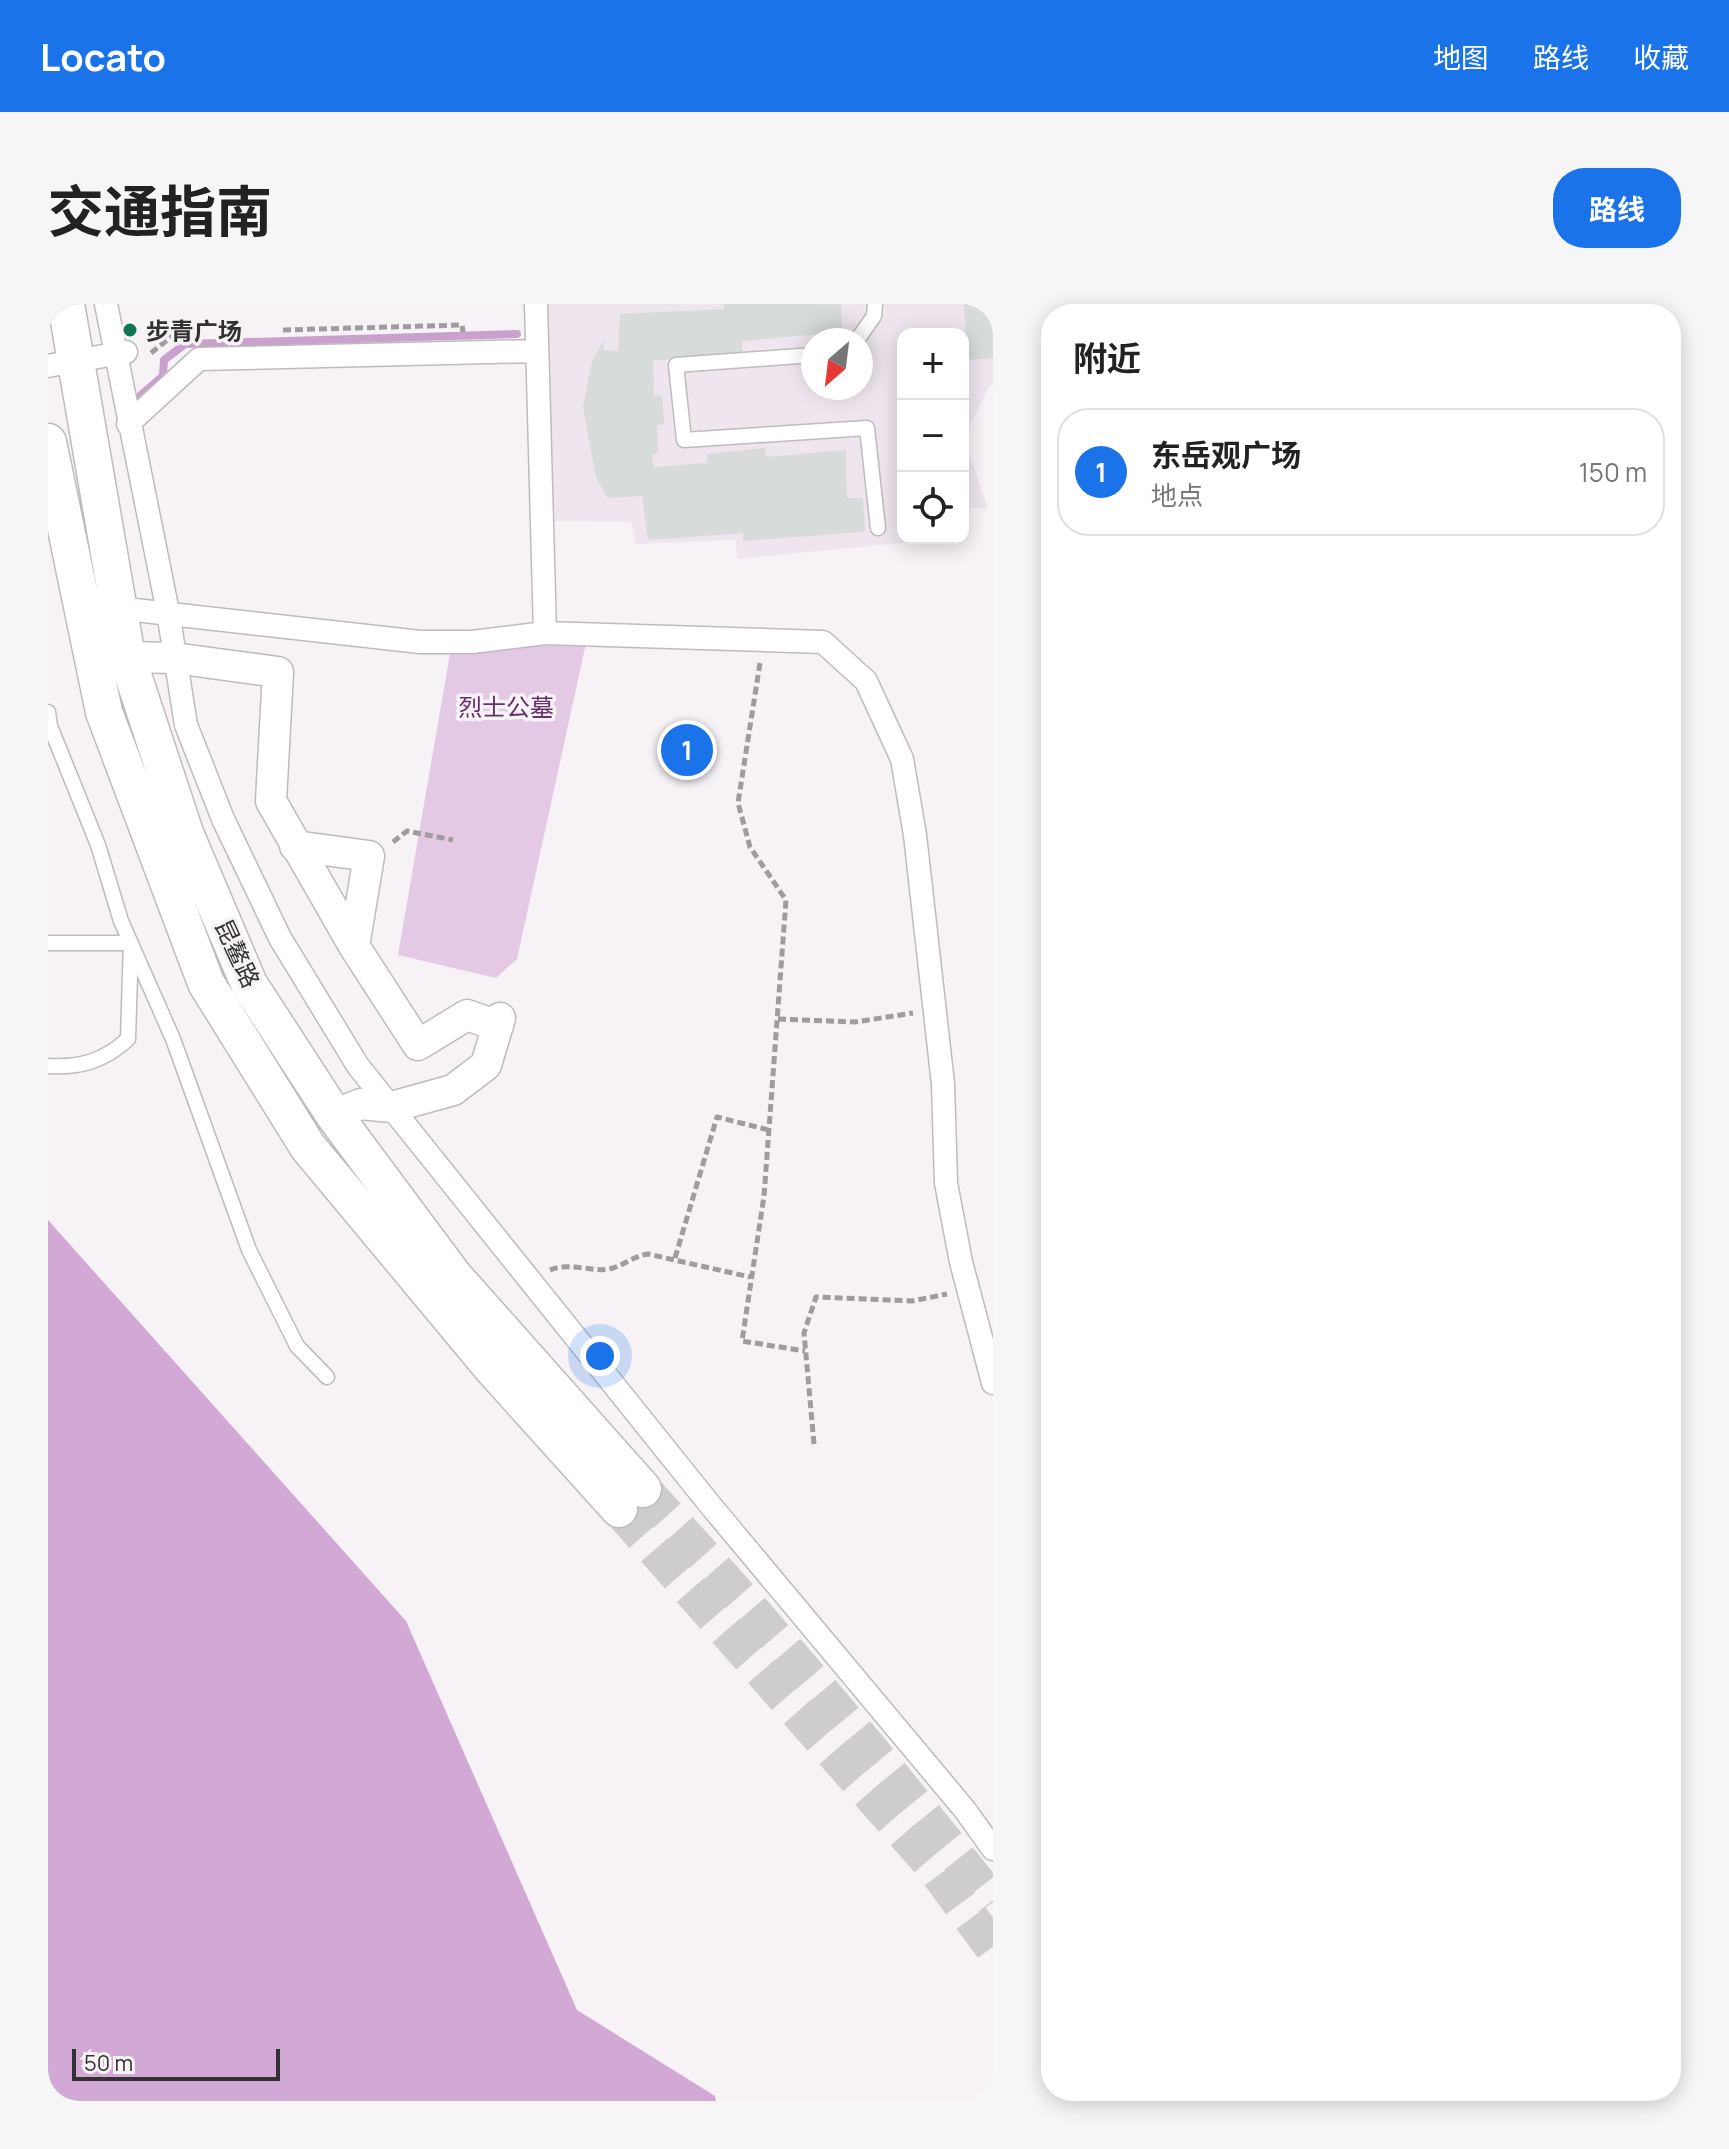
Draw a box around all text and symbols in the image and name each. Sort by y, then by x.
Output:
text: Locato [40,30,166,82]
text: 地图 [1433,38,1489,76]
text: 路线 [1533,38,1589,76]
text: 收藏 [1633,38,1689,76]
button: 路线 [1553,168,1681,248]
text: 交通指南 [48,172,272,249]
place label: 步青广场 [146,314,242,347]
marker: 步青广场 [121,321,139,339]
north arrow [801,328,873,400]
map controls [897,328,969,544]
button: + [897,328,969,400]
text: 附近 [1073,335,1141,381]
button: − [897,400,969,472]
text: 东岳观广场 [1151,434,1301,475]
text: 1 [1095,454,1107,490]
text: 150 m [1579,454,1647,490]
button: locate [897,472,969,544]
text: 地点 [1151,477,1203,513]
park label: 烈士公墓 [458,690,554,723]
pin: 1 [661,720,713,780]
street label: 昆鳌路 [208,913,268,993]
your location [580,1336,620,1376]
scale bar [72,2045,280,2081]
text: 50 m [84,2048,133,2078]

